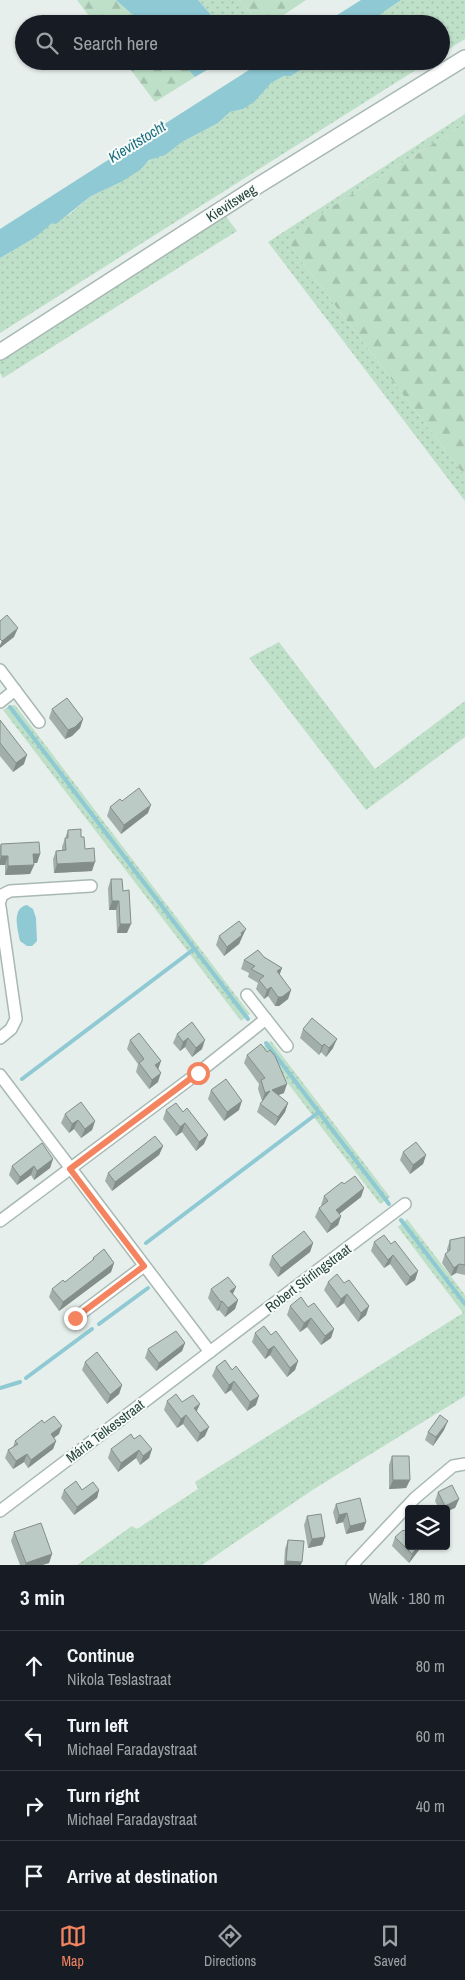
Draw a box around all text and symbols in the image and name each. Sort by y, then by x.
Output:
search box [15,15,450,70]
icon: search [33,29,61,57]
text: Search here [73,30,158,56]
water label: Kievitstocht [104,115,170,168]
street label: Kievitsweg [203,180,260,226]
route start [187,1062,210,1085]
street label: Robert Stirlingstraat [262,1240,354,1316]
route end [64,1307,87,1330]
street label: Mária Telkesstraat [62,1396,148,1466]
map controls [405,1505,450,1550]
button: layers [405,1505,450,1550]
text: 3 min [20,1583,65,1612]
text: Walk · 180 m [369,1587,445,1609]
text: Continue [67,1642,135,1668]
icon: ahead [20,1652,48,1680]
text: 80 m [416,1655,445,1677]
text: Nikola Teslastraat [67,1668,171,1690]
text: Turn left [67,1712,128,1738]
icon: left [20,1722,48,1750]
text: 60 m [416,1725,445,1747]
text: Michael Faradaystraat [67,1738,197,1760]
text: Turn right [67,1782,139,1808]
icon: right [20,1792,48,1820]
text: 40 m [416,1795,445,1817]
text: Michael Faradaystraat [67,1808,197,1830]
icon: arrive [20,1862,48,1890]
text: Arrive at destination [67,1863,218,1889]
tab: Map [59,1922,87,1970]
tab: Directions [204,1922,256,1970]
tab: Saved [374,1922,406,1970]

